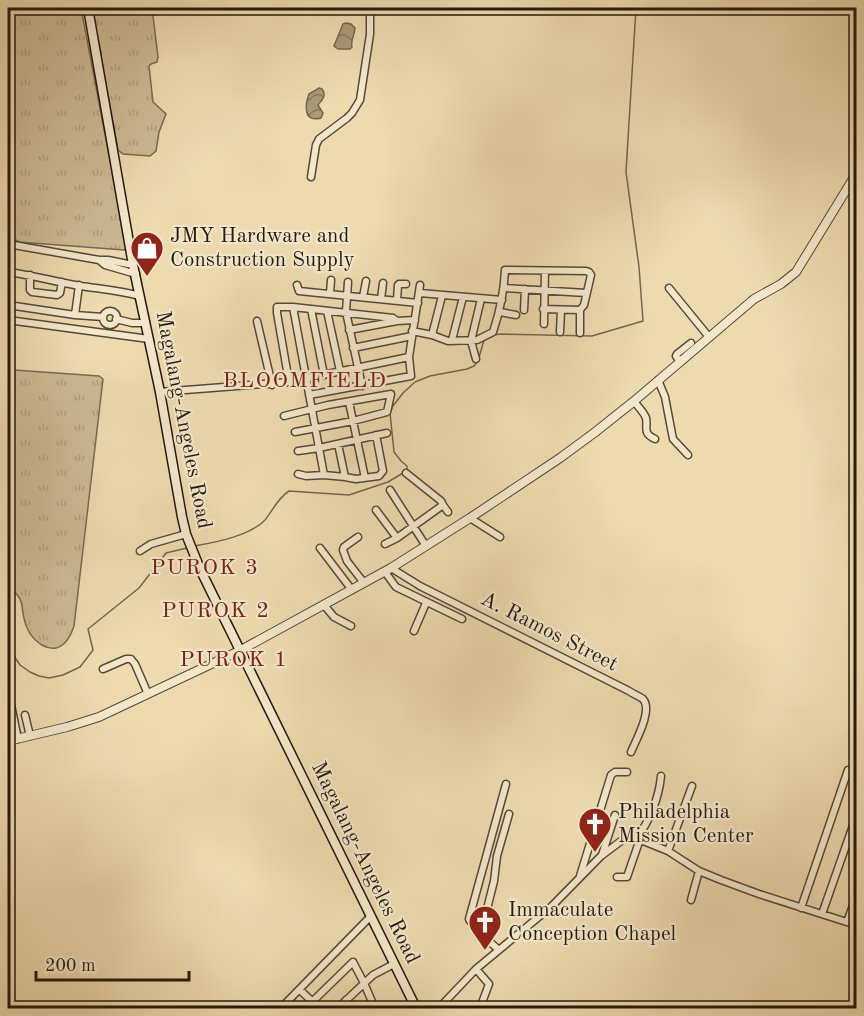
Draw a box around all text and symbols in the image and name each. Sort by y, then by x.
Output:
place label: JMY Hardware and Construction Supply [170,226,355,271]
shop icon: JMY Hardware and Construction Supply [129,230,165,277]
street label: Magalang-Angeles Road [152,309,214,531]
district label: BLOOMFIELD [223,370,387,392]
district label: PUROK 3 [151,557,259,579]
street label: A. Ramos Street [477,588,621,676]
district label: PUROK 2 [162,600,270,622]
district label: PUROK 1 [180,649,288,671]
street label: Magalang-Angeles Road [307,759,423,967]
place label: Philadelphia Mission Center [618,802,754,847]
church icon: Philadelphia Mission Center [577,806,613,853]
place label: Immaculate Conception Chapel [508,900,677,945]
church icon: Immaculate Conception Chapel [467,904,503,951]
scale bar [36,944,189,982]
text: 200 m [45,957,96,975]

